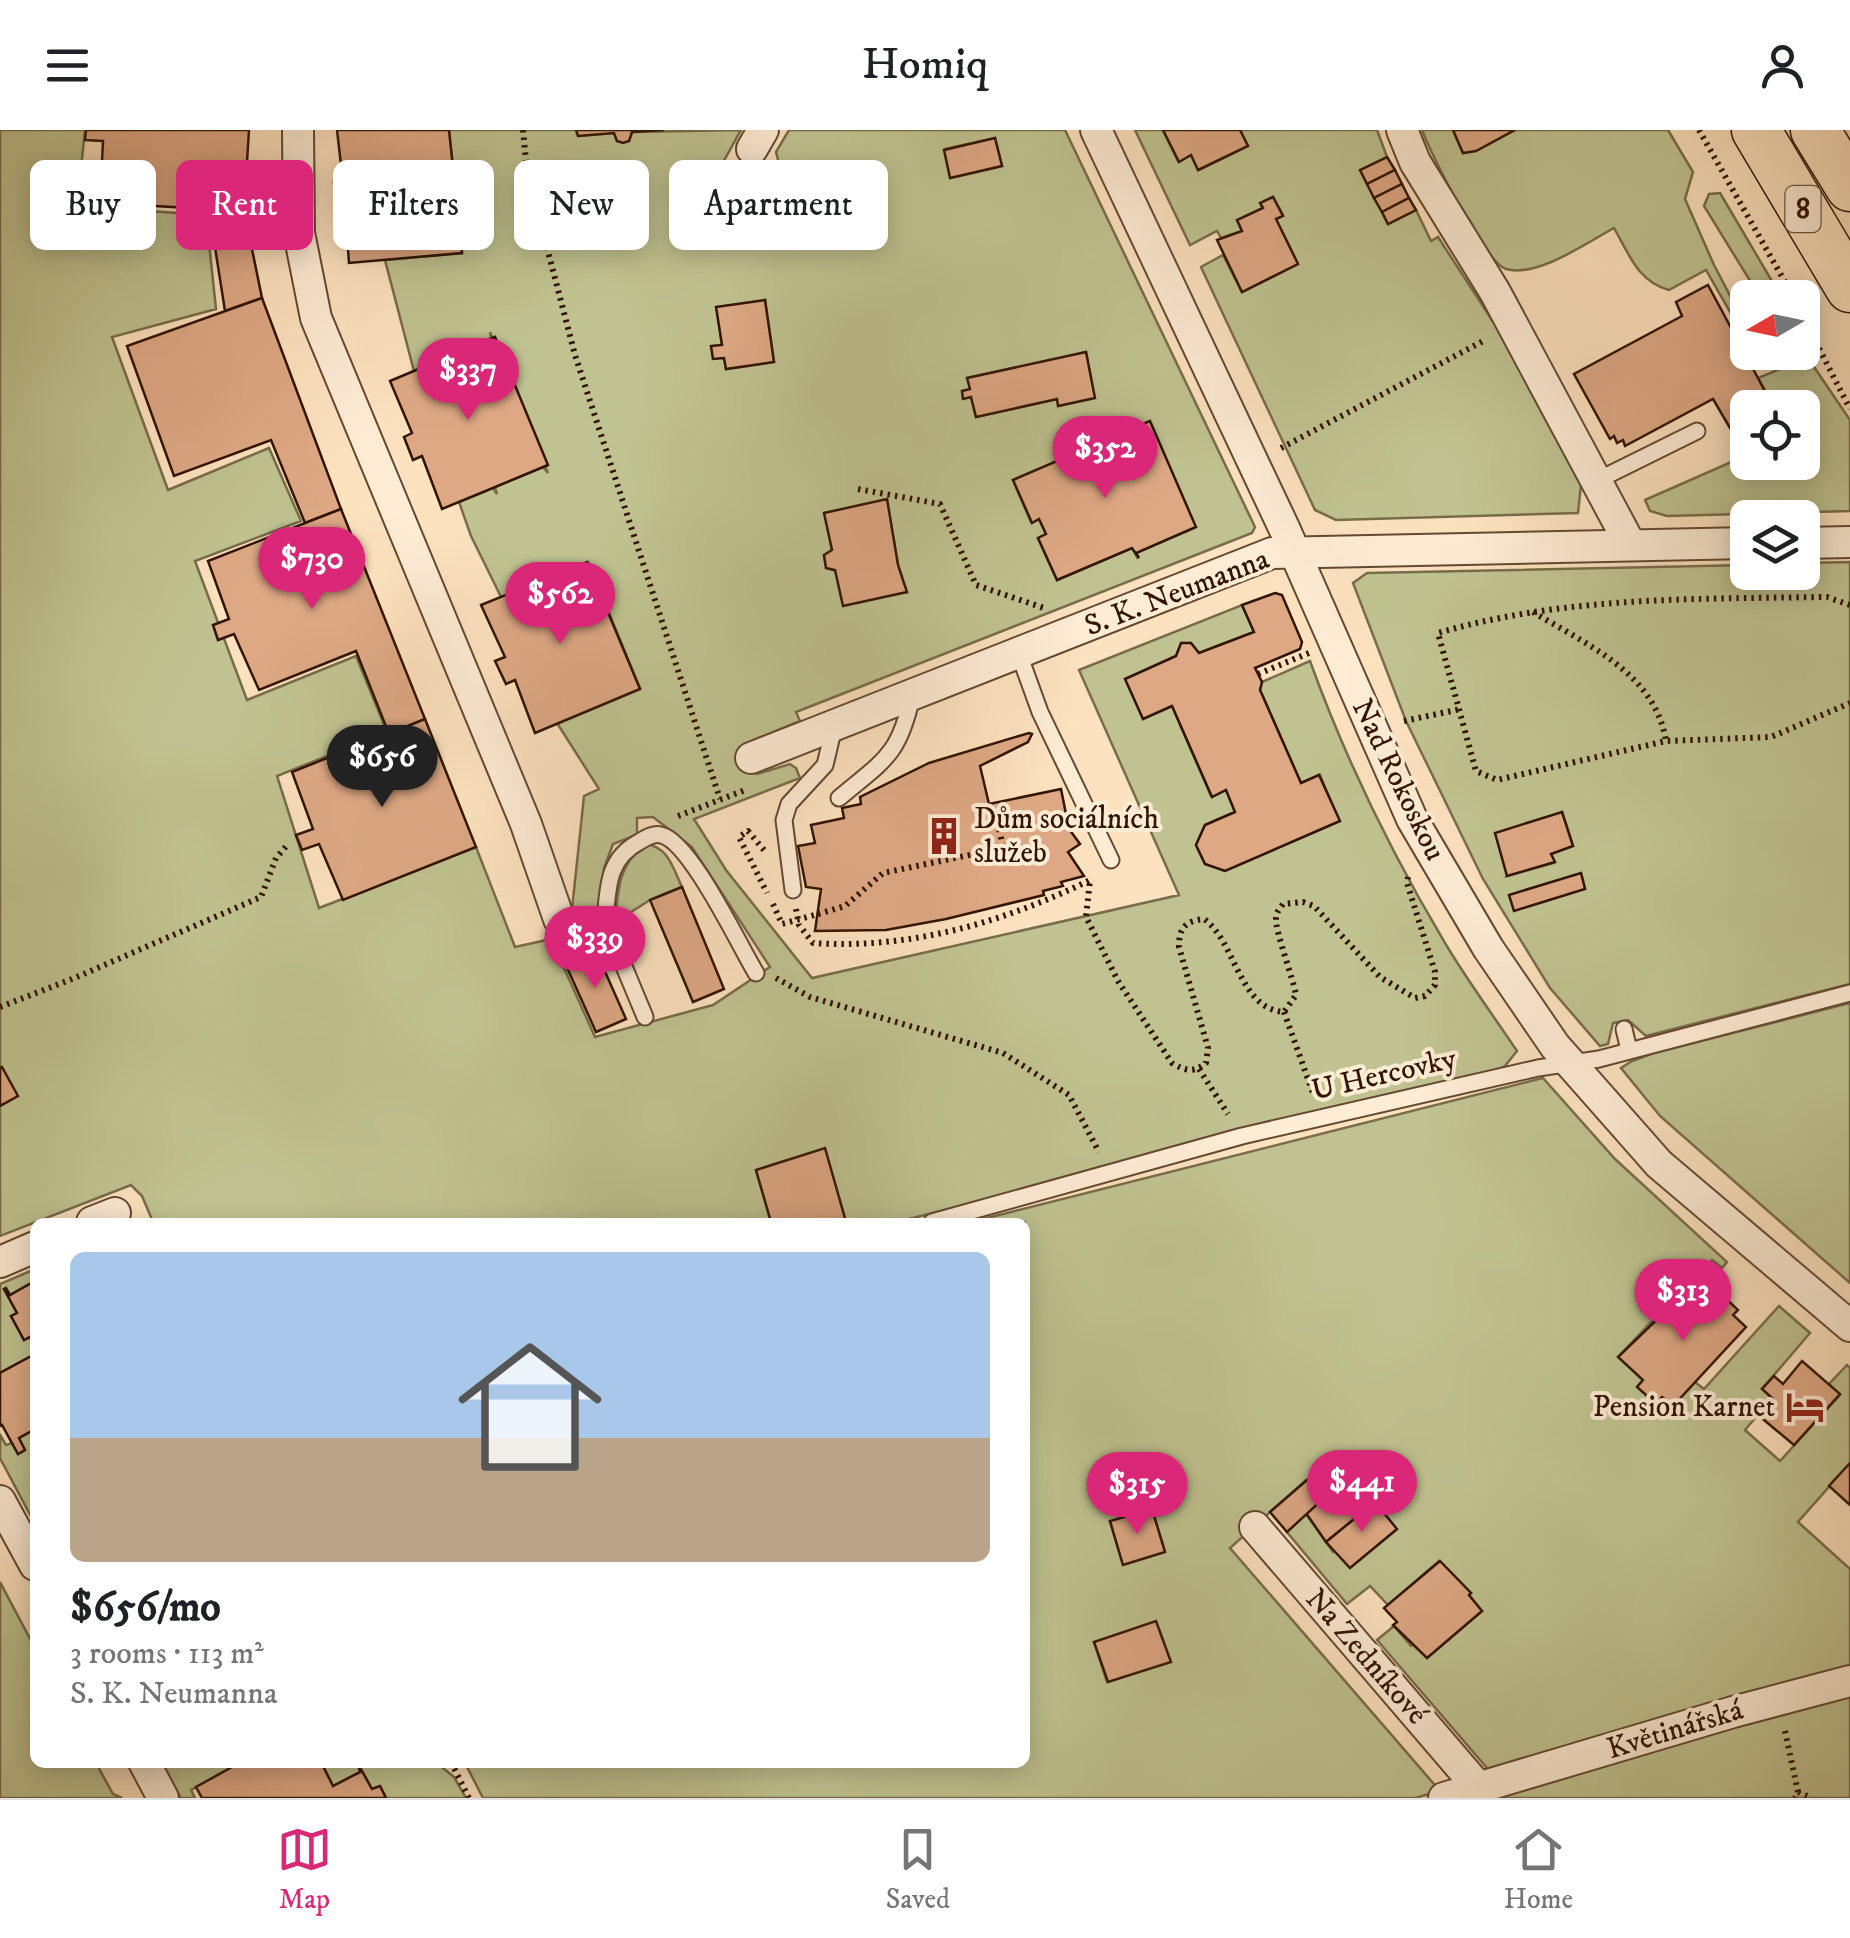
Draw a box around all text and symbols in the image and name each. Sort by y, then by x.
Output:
text: Homiq [862,37,988,93]
icon: menu [40,38,95,93]
icon: person [1755,38,1810,93]
chip: Buy [30,160,156,250]
chip: Rent [176,160,313,250]
chip: Filters [333,160,494,250]
chip: New [514,160,649,250]
chip: Apartment [669,160,888,250]
road number: 8 [1786,186,1820,232]
north arrow [1730,280,1820,370]
map controls [1730,280,1820,590]
pin: $337 [409,338,527,423]
text: $337 [439,350,497,390]
button: locate [1730,390,1820,480]
pin: $352 [1046,416,1164,501]
text: $352 [1074,428,1136,468]
button: layers [1730,500,1820,590]
pin: $730 [253,527,371,612]
text: $730 [280,539,344,579]
street label: S. K. Neumanna [1080,541,1275,645]
pin: $562 [501,562,619,647]
text: $562 [527,574,593,614]
street label: Nad Rokoskou [1343,693,1453,867]
pin: $656 [323,725,441,810]
text: $656 [349,737,415,777]
place label: Dům sociálních služeb [974,801,1159,872]
building icon: Dům sociálních služeb [923,815,965,857]
pin: $339 [536,906,654,991]
text: $339 [566,918,624,958]
street label: U Hercovky [1308,1040,1461,1110]
pin: $313 [1624,1259,1742,1344]
text: $313 [1656,1271,1710,1311]
icon: home [440,1317,620,1497]
hotel icon: Pension Karnet [1784,1386,1826,1428]
place label: Pension Karnet [1593,1389,1775,1426]
pin: $441 [1303,1450,1421,1535]
pin: $315 [1078,1452,1196,1537]
text: $441 [1329,1462,1395,1502]
text: $315 [1109,1464,1165,1504]
text: $656/mo [70,1582,221,1634]
street label: Na Zedníkové [1297,1582,1435,1733]
text: 3 rooms · 113 m² [70,1634,264,1674]
text: S. K. Neumanna [70,1674,278,1714]
street label: Květinářská [1602,1692,1748,1768]
tab: Map [277,1822,332,1917]
tab: Saved [886,1822,950,1917]
tab: Home [1504,1822,1573,1917]

